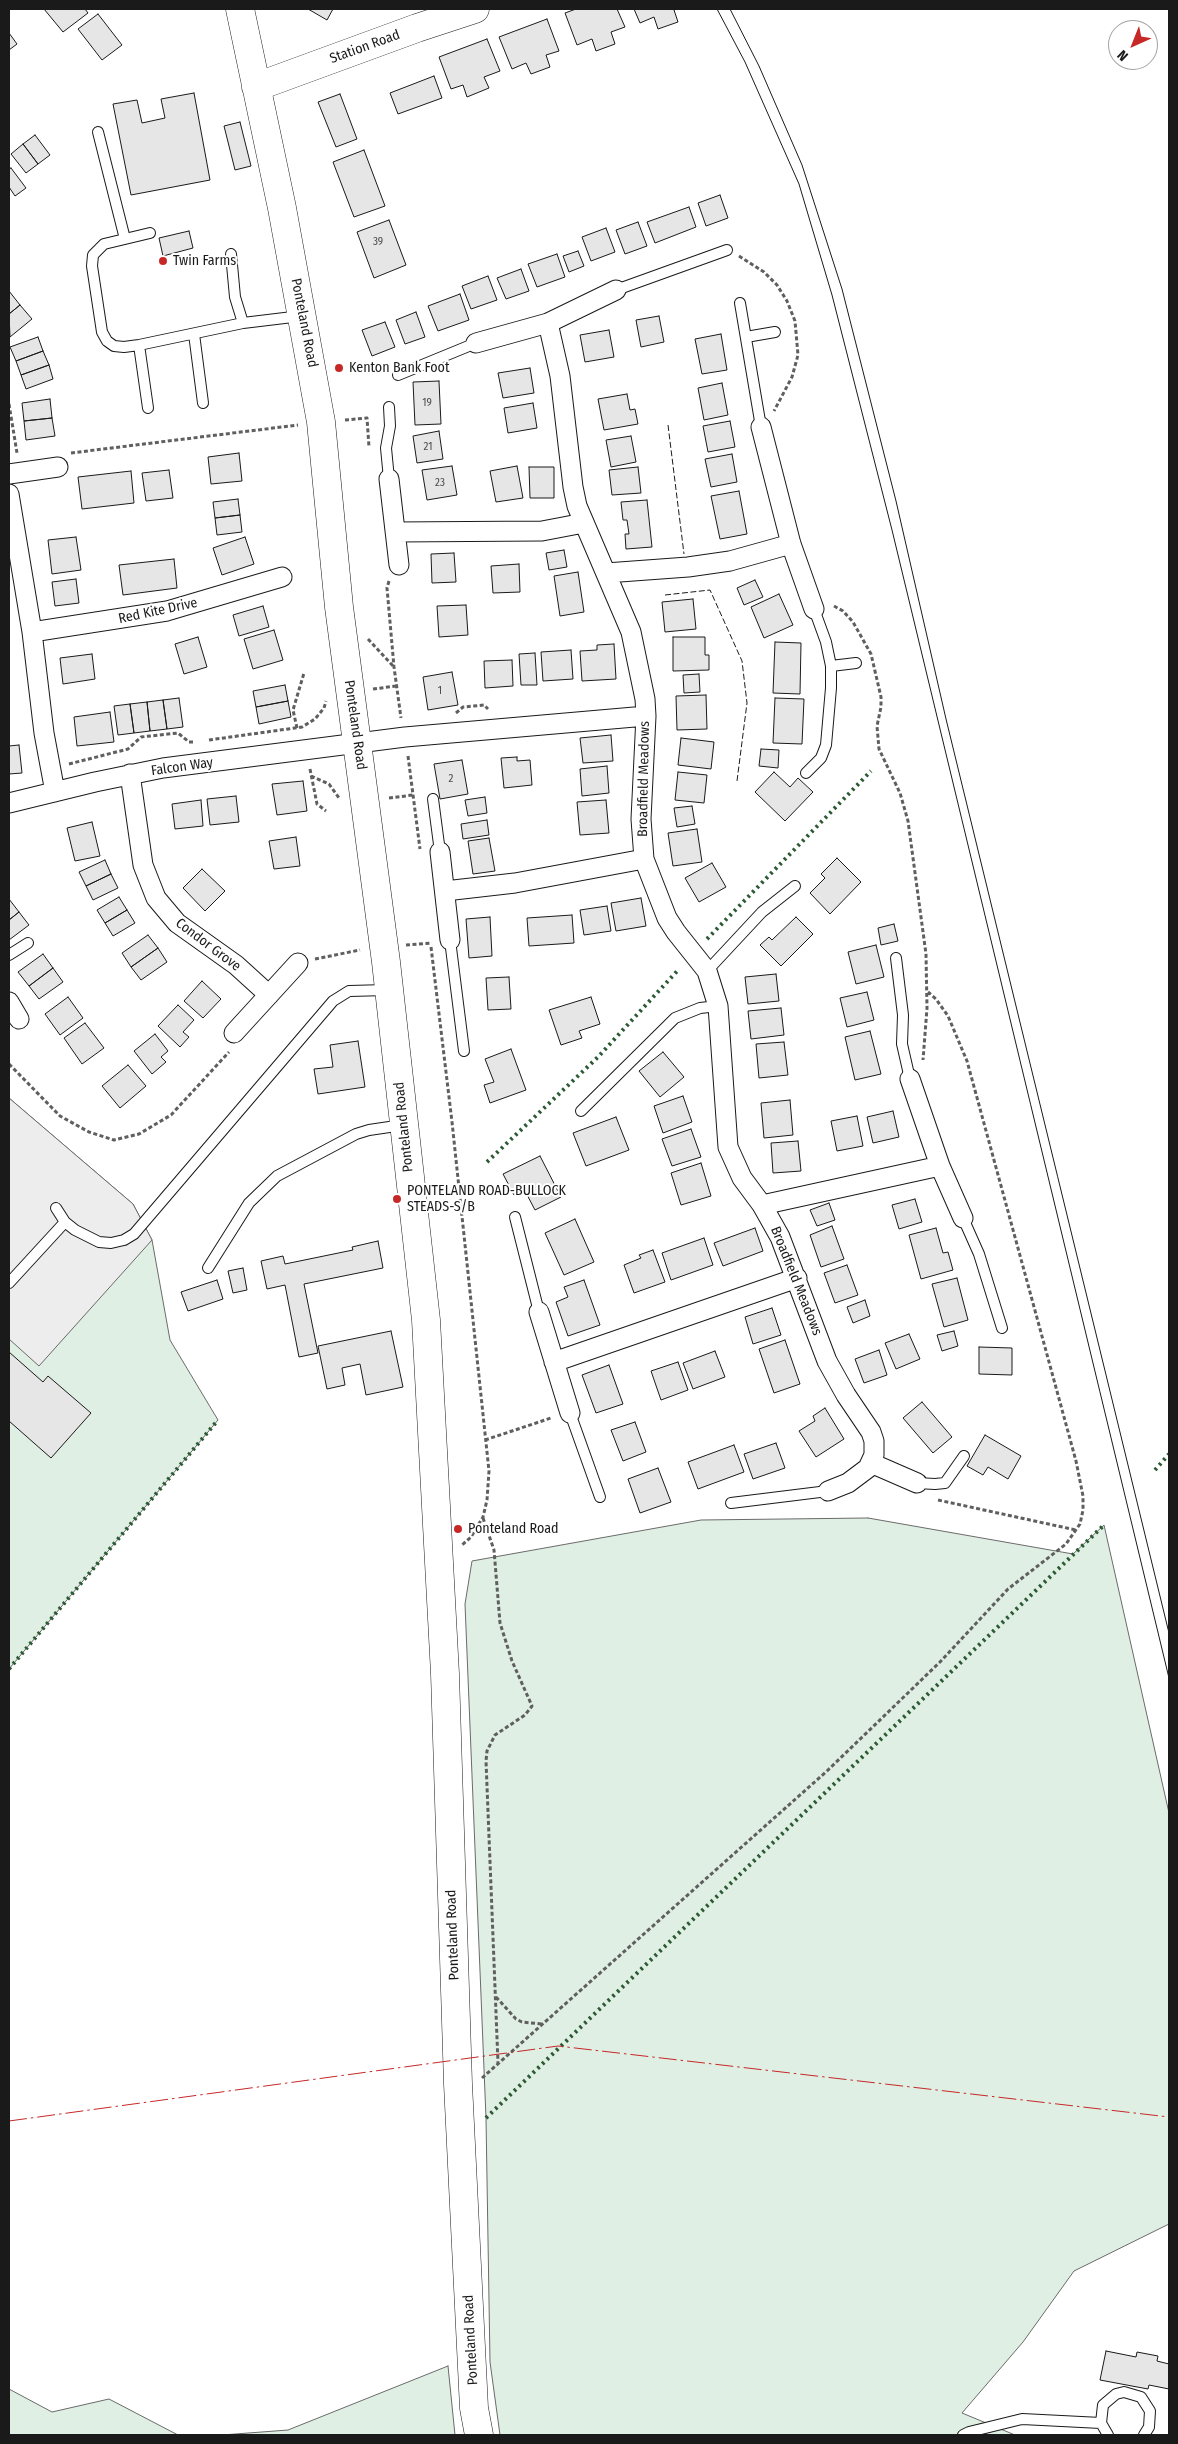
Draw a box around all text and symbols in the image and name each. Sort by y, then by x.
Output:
north arrow [1108,20,1158,70]
street label: Station Road [328,27,402,67]
text: N [1114,46,1132,64]
house number: 39 [373,235,383,249]
place label: Twin Farms [173,253,236,269]
marker: Twin Farms [157,255,169,267]
street label: Ponteland Road [287,277,321,369]
place label: Kenton Bank Foot [349,360,450,376]
marker: Kenton Bank Foot [333,362,345,374]
house number: 19 [422,396,432,410]
house number: 21 [424,440,432,454]
house number: 23 [435,476,445,490]
street label: Red Kite Drive [117,594,199,628]
street label: Ponteland Road [340,679,370,771]
house number: 1 [438,684,442,698]
street label: Broadfield Meadows [635,721,653,837]
street label: Falcon Way [150,754,214,780]
house number: 2 [449,772,453,786]
street label: Condor Grove [172,915,244,975]
street label: Ponteland Road [391,1081,417,1173]
place label: PONTELAND ROAD-BULLOCK STEADS-S/B [407,1183,566,1216]
marker: PONTELAND ROAD-BULLOCK STEADS-S/B [391,1193,403,1205]
street label: Broadfield Meadows [766,1224,826,1338]
place label: Ponteland Road [468,1521,559,1537]
marker: Ponteland Road [452,1523,464,1535]
street label: Ponteland Road [443,1889,463,1981]
street label: Ponteland Road [460,2294,482,2386]

